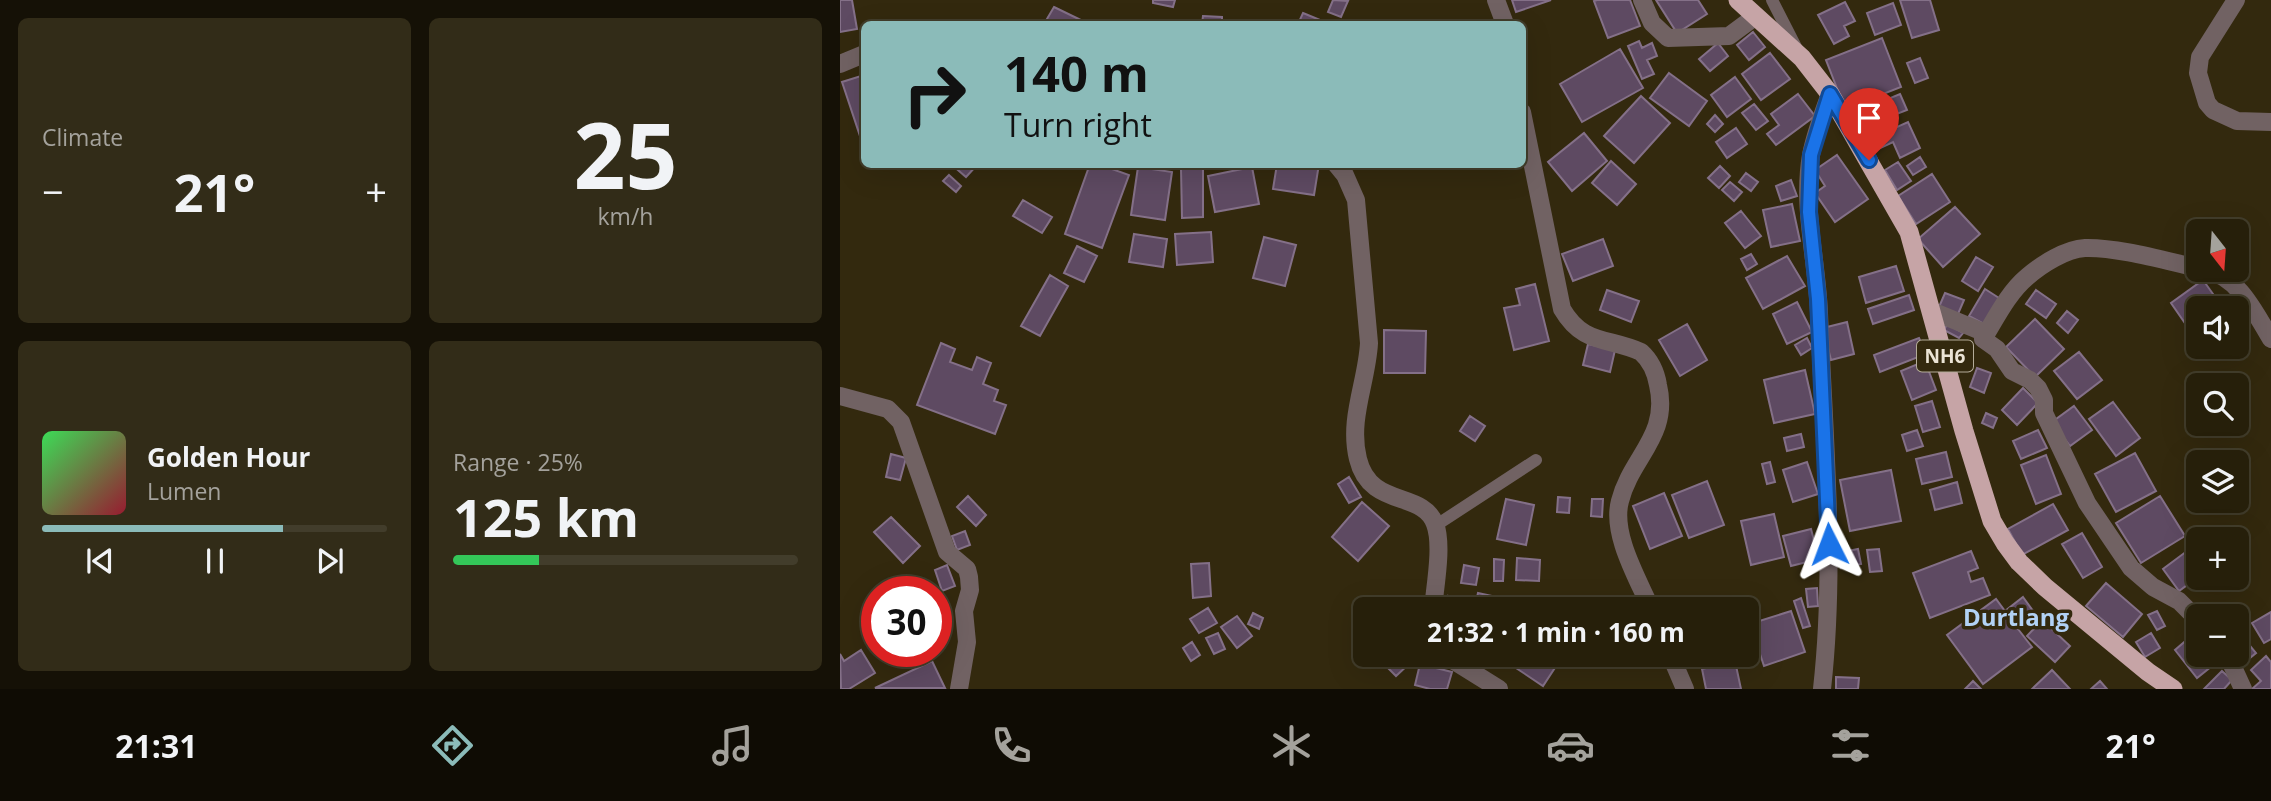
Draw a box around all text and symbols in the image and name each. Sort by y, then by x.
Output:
text: 140 m [1004,40,1149,106]
icon: right [889,49,980,140]
pin [1839,88,1899,160]
text: 25 [573,92,678,216]
icon: arrive [1850,99,1888,137]
text: Turn right [1004,103,1152,146]
text: Climate [42,121,123,153]
text: 21° [174,156,255,227]
text: − [42,165,64,217]
text: + [365,165,387,217]
text: km/h [598,200,653,232]
north arrow [2186,219,2249,282]
map controls [2186,219,2249,667]
button: sound [2186,296,2249,359]
road number: NH6 [1917,340,1973,372]
button: search [2186,373,2249,436]
text: Golden Hour [147,439,310,475]
text: Range · 25% [453,446,583,478]
button: layers [2186,450,2249,513]
text: Lumen [147,475,221,507]
text: 125 km [453,481,639,552]
position arrow [1792,507,1866,581]
button: + [2186,527,2249,590]
icon: previous [81,542,119,580]
icon: pause [196,542,234,580]
icon: next [311,542,349,580]
speed limit sign: 30 [861,576,952,667]
district label: Durtlang [1963,600,2069,633]
button: − [2186,604,2249,667]
text: 21:32 · 1 min · 160 m [1427,614,1685,650]
icon: directions [428,721,477,770]
icon: music [708,721,757,770]
icon: phone [987,721,1036,770]
icon: climate [1267,721,1316,770]
icon: car [1546,721,1595,770]
icon: filters [1826,721,1875,770]
text: 21:31 [115,724,198,767]
text: 21° [2105,724,2156,767]

